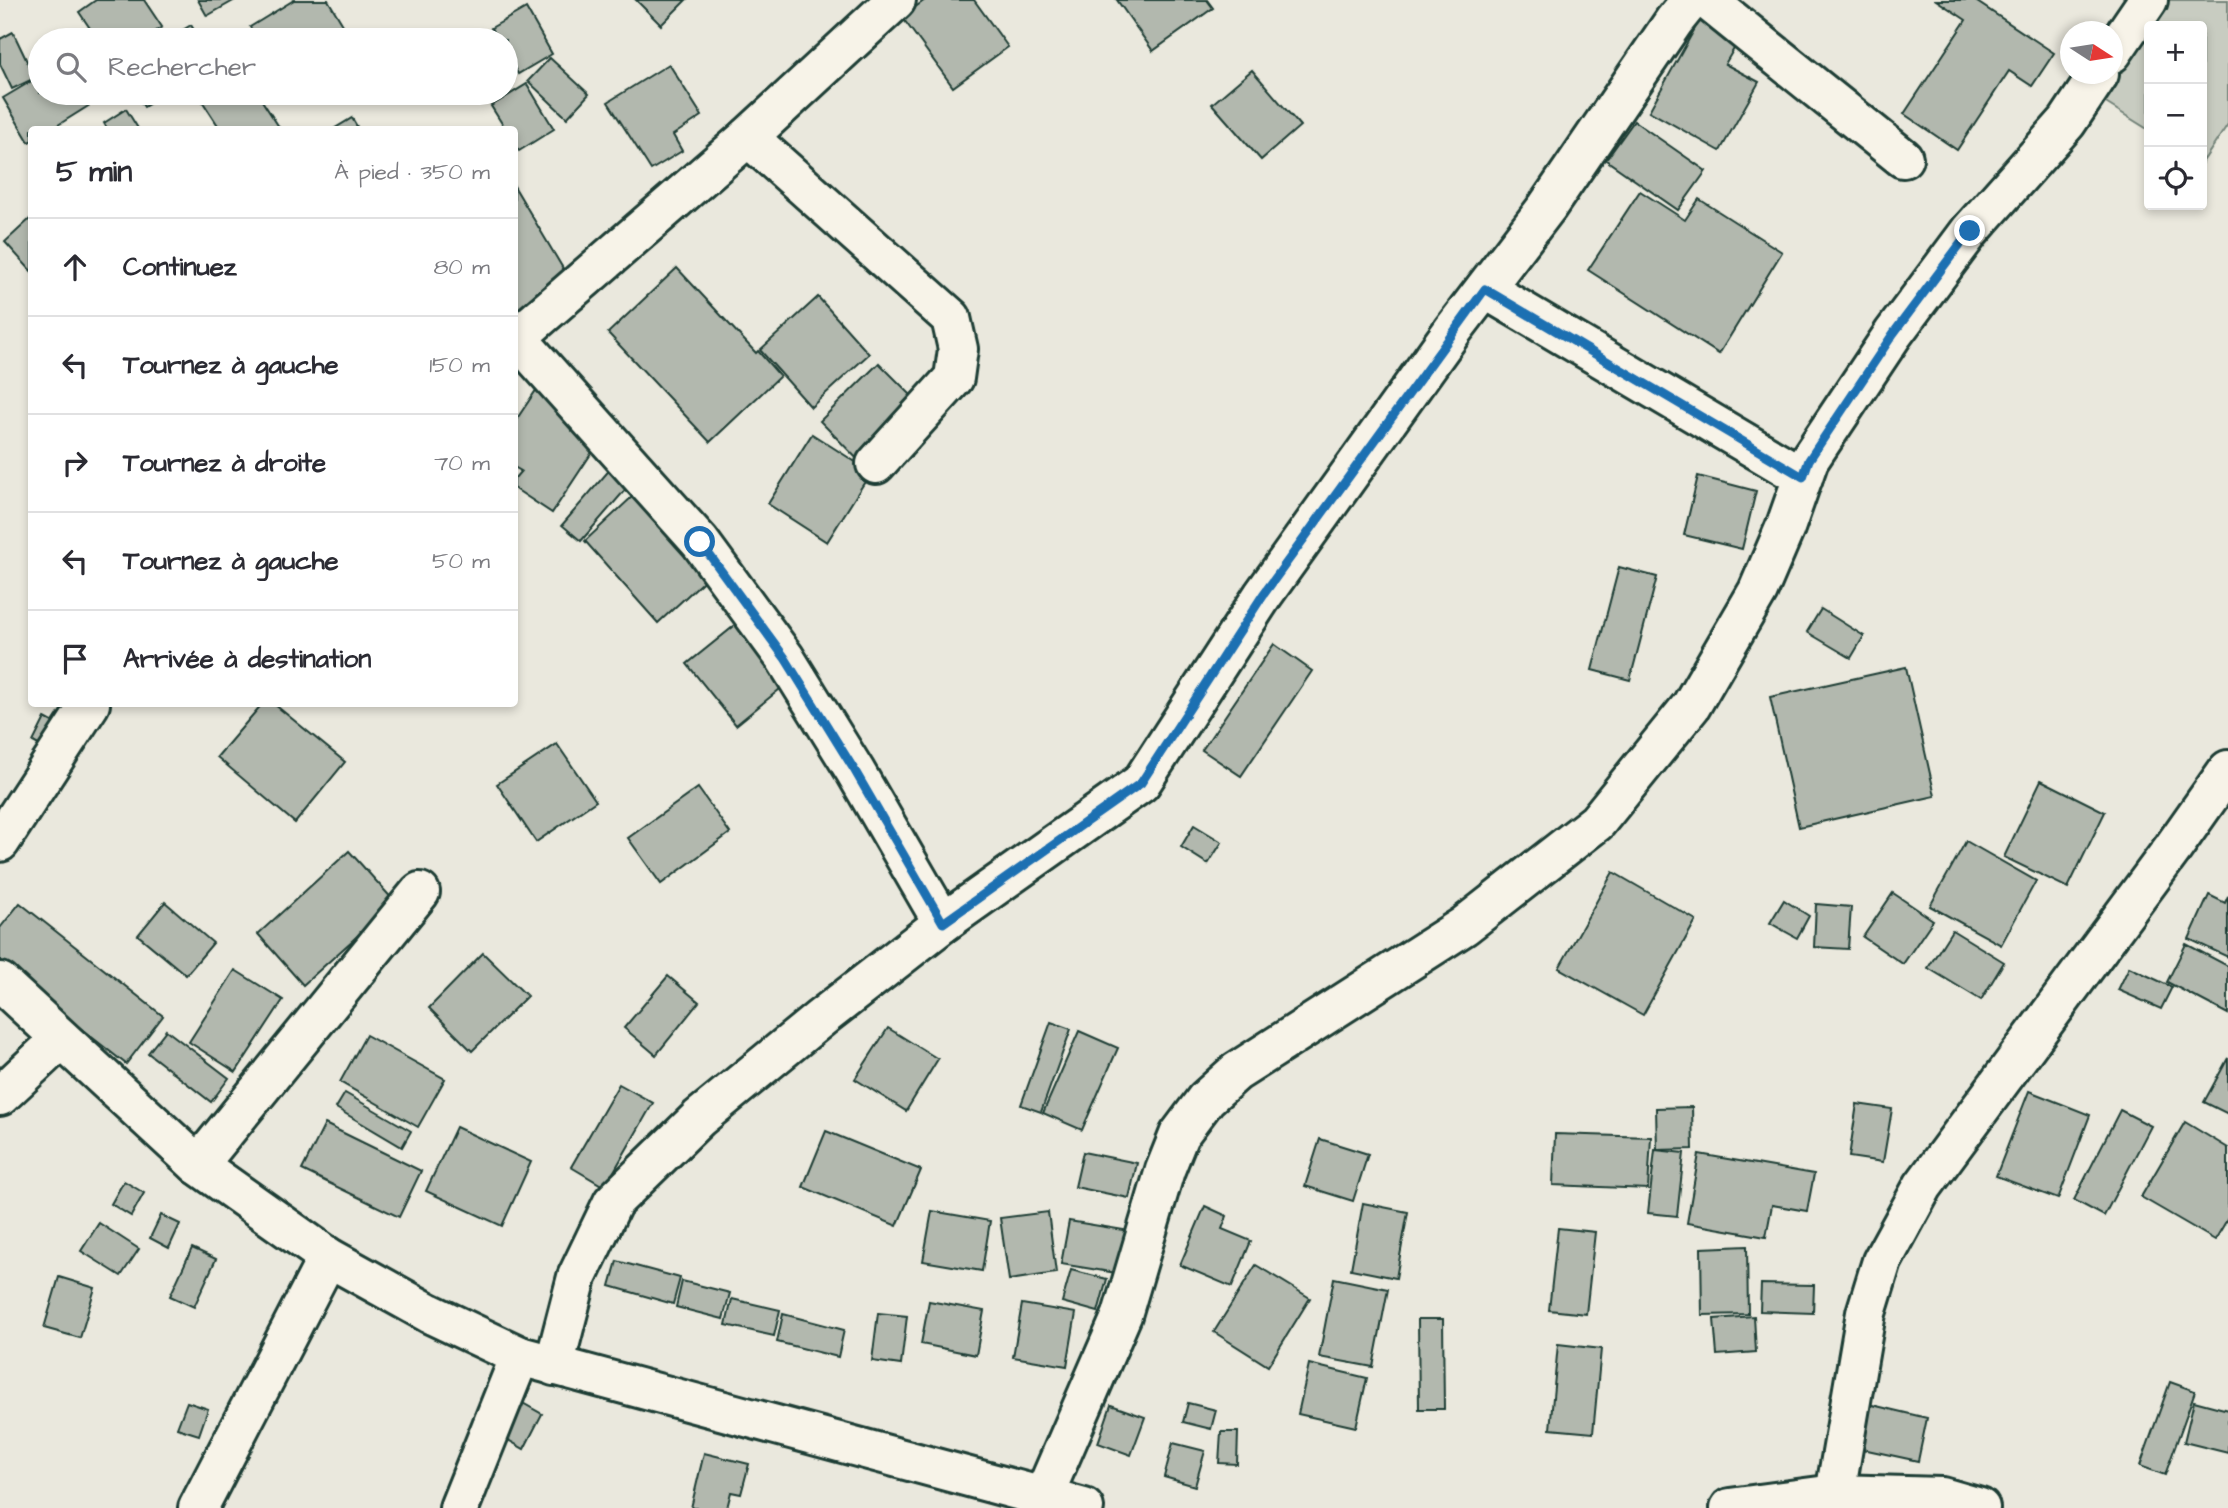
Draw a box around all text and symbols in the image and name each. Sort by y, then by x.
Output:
north arrow [2060,21,2123,84]
map controls [2144,21,2207,210]
button: + [2144,21,2207,84]
search box [28,28,518,105]
icon: search [52,48,90,86]
text: Rechercher [108,49,256,85]
button: − [2144,84,2207,147]
button: locate [2144,147,2207,210]
text: 5 min [56,151,132,193]
text: À pied · 350 m [334,156,490,188]
route end [1954,215,1985,246]
icon: ahead [56,248,94,286]
text: Continuez [123,249,237,285]
text: 80 m [433,251,490,283]
icon: left [56,346,94,384]
text: Tournez à gauche [123,347,339,383]
text: 150 m [429,349,490,381]
icon: right [56,444,94,482]
text: Tournez à droite [123,445,326,481]
text: 70 m [434,447,490,479]
route start [684,526,715,557]
icon: left [56,542,94,580]
text: Tournez à gauche [123,543,339,579]
text: 50 m [432,545,490,577]
icon: arrive [56,640,94,678]
text: Arrivée à destination [123,641,371,677]

